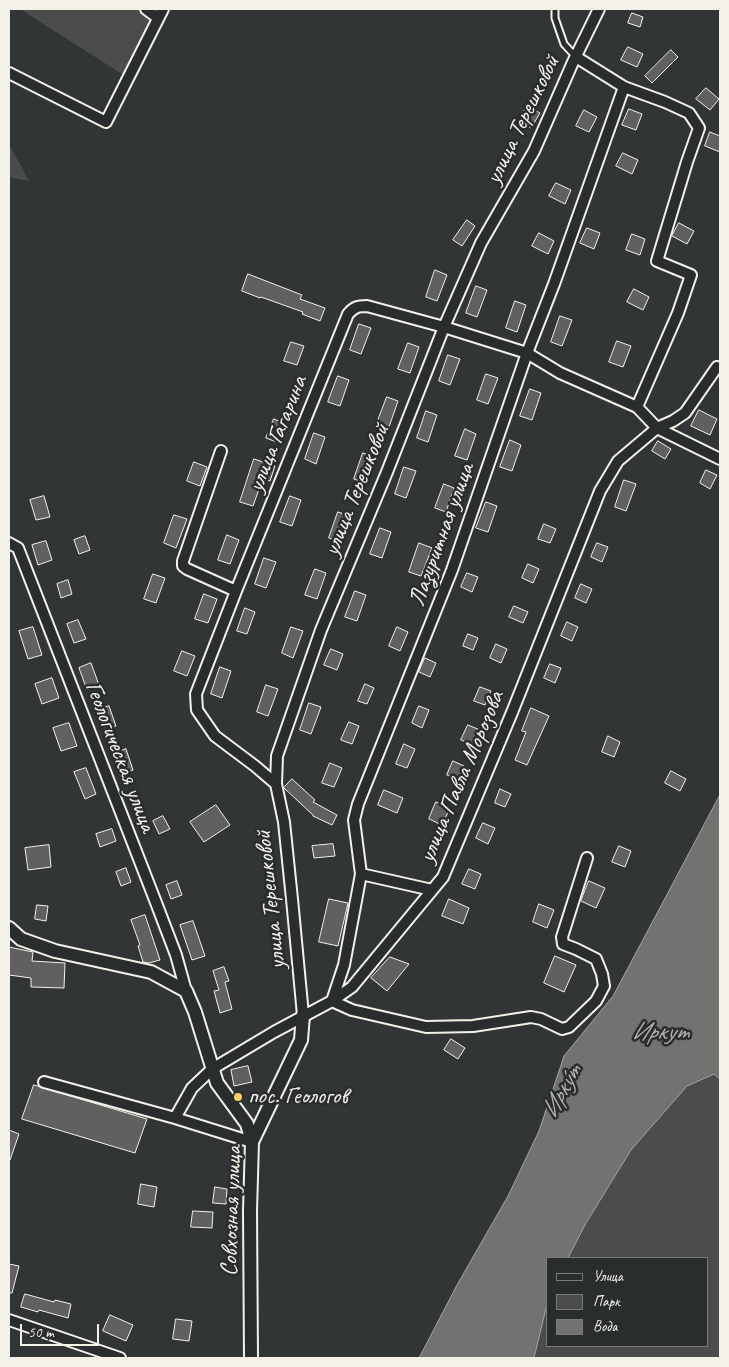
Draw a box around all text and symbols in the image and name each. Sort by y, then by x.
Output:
street label: улица Терешковой [479,51,567,189]
street label: улица Гагарина [242,372,314,496]
street label: улица Терешковой [317,420,397,560]
street label: Лазуритная улица [403,460,481,610]
street label: Геологическая улица [78,678,162,836]
street label: улица Павла Морозова [413,687,511,867]
street label: улица Терешковой [249,829,293,971]
water label: Иркут [632,1017,688,1047]
water label: Ирку́т [535,1060,589,1124]
place label: пос. Геологов [248,1083,348,1111]
marker: пос. Геологов [232,1091,244,1103]
street label: Совхозная улица [215,1145,249,1277]
legend [546,1257,709,1347]
text: Улица [593,1267,623,1286]
text: Парк [593,1292,620,1311]
scale bar [22,1314,101,1346]
text: Вода [593,1317,617,1336]
text: 50 m [28,1323,54,1342]

